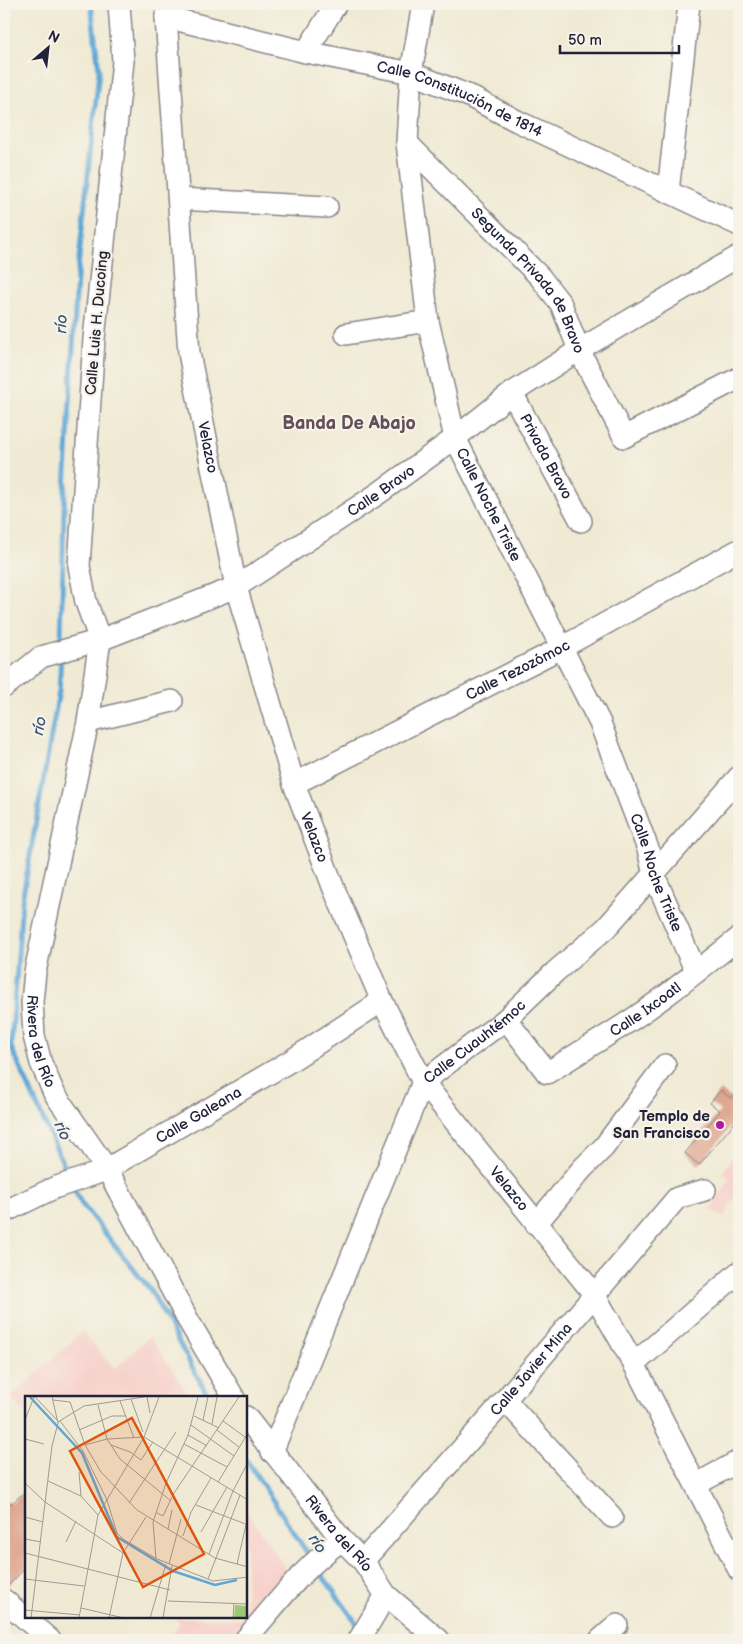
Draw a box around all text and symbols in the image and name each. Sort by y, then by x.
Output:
north arrow [22,22,72,72]
scale bar [560,22,679,54]
text: N [45,27,63,47]
text: 50 m [568,31,602,50]
street label: Calle Constitución de 1814 [375,57,546,141]
street label: Segunda Privada de Bravo [467,204,589,356]
street label: Calle Luis H. Ducoing [81,250,113,396]
water label: río [52,314,72,334]
street label: Privada Bravo [515,410,577,502]
district label: Banda De Abajo [282,413,416,434]
street label: Velazco [193,420,222,475]
street label: Calle Noche Triste [452,444,526,565]
street label: Calle Bravo [343,461,419,521]
street label: Calle Tezozómoc [462,636,573,705]
water label: río [29,715,51,737]
street label: Velazco [296,809,332,865]
street label: Calle Noche Triste [626,810,687,935]
street label: Calle Ixcoatl [606,978,685,1041]
street label: Rivera del Río [22,994,60,1090]
street label: Calle Cuauhtémoc [420,996,530,1088]
street label: Calle Galeana [152,1082,245,1148]
place label: Templo de San Francisco [613,1107,710,1143]
water label: río [49,1118,75,1144]
marker: Templo de San Francisco [714,1119,726,1131]
street label: Velazco [485,1162,533,1215]
street label: Calle Javier Mina [486,1319,576,1420]
inset map [25,1396,248,1619]
street label: Rivera del Río [301,1491,377,1575]
water label: río [304,1531,330,1557]

